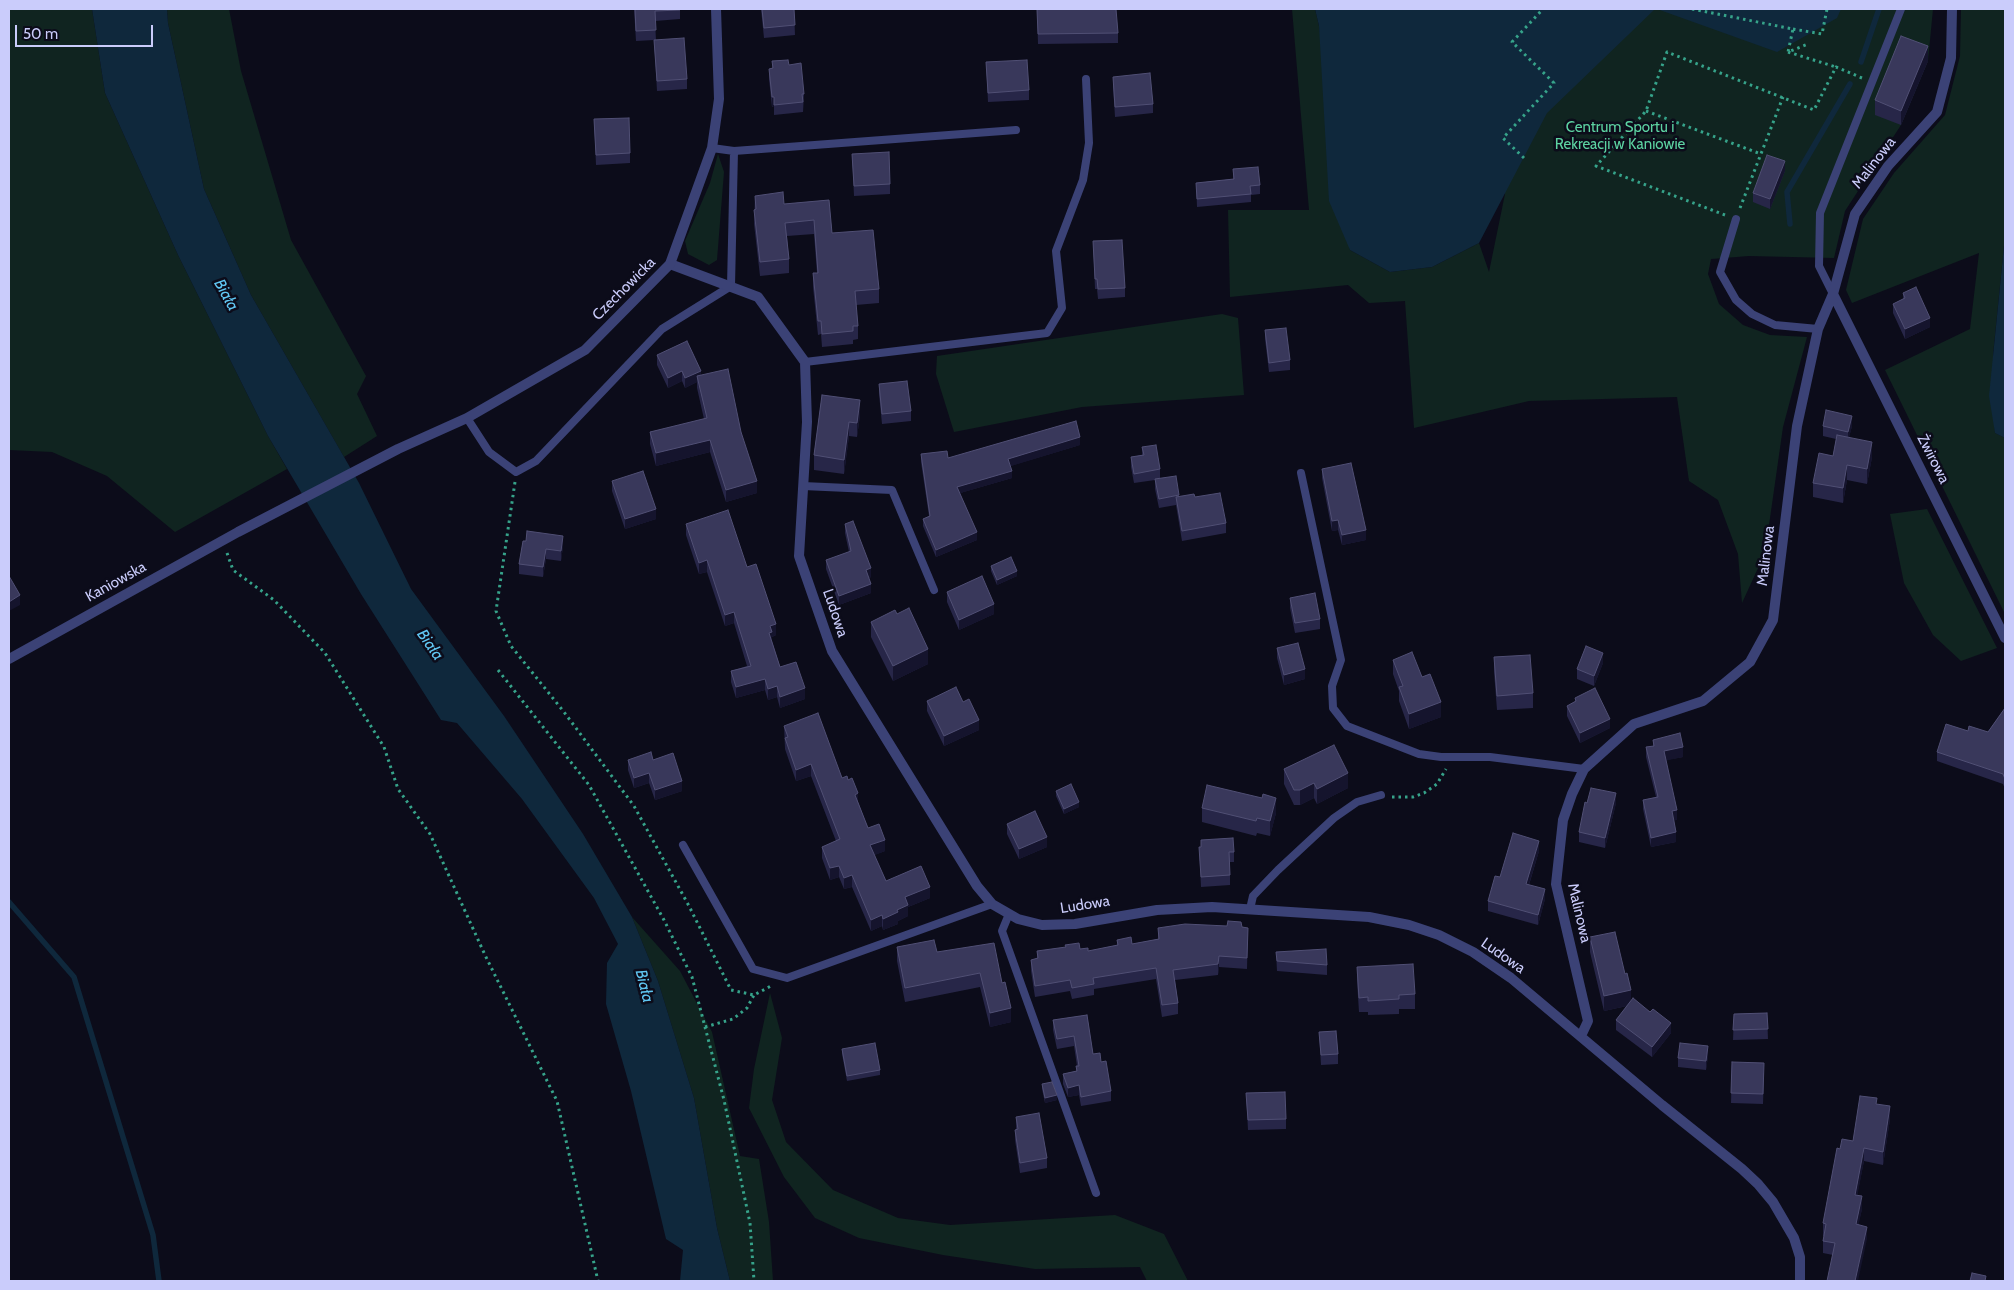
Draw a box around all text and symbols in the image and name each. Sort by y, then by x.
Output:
scale bar [18,15,155,47]
text: 50 m [23,25,58,43]
park label: Centrum Sportu i Rekreacji w Kaniowie [1555,119,1685,154]
street label: Malinowa [1848,134,1900,192]
street label: Czechowicka [589,254,659,324]
water label: Biała [210,276,242,314]
street label: Żwirowa [1913,431,1953,487]
street label: Malinowa [1753,525,1779,587]
street label: Kaniowska [83,558,149,606]
street label: Ludowa [818,587,852,639]
water label: Biała [413,626,447,664]
street label: Malinowa [1563,881,1595,945]
street label: Ludowa [1059,892,1111,918]
street label: Ludowa [1477,934,1529,978]
water label: Biała [631,967,657,1005]

